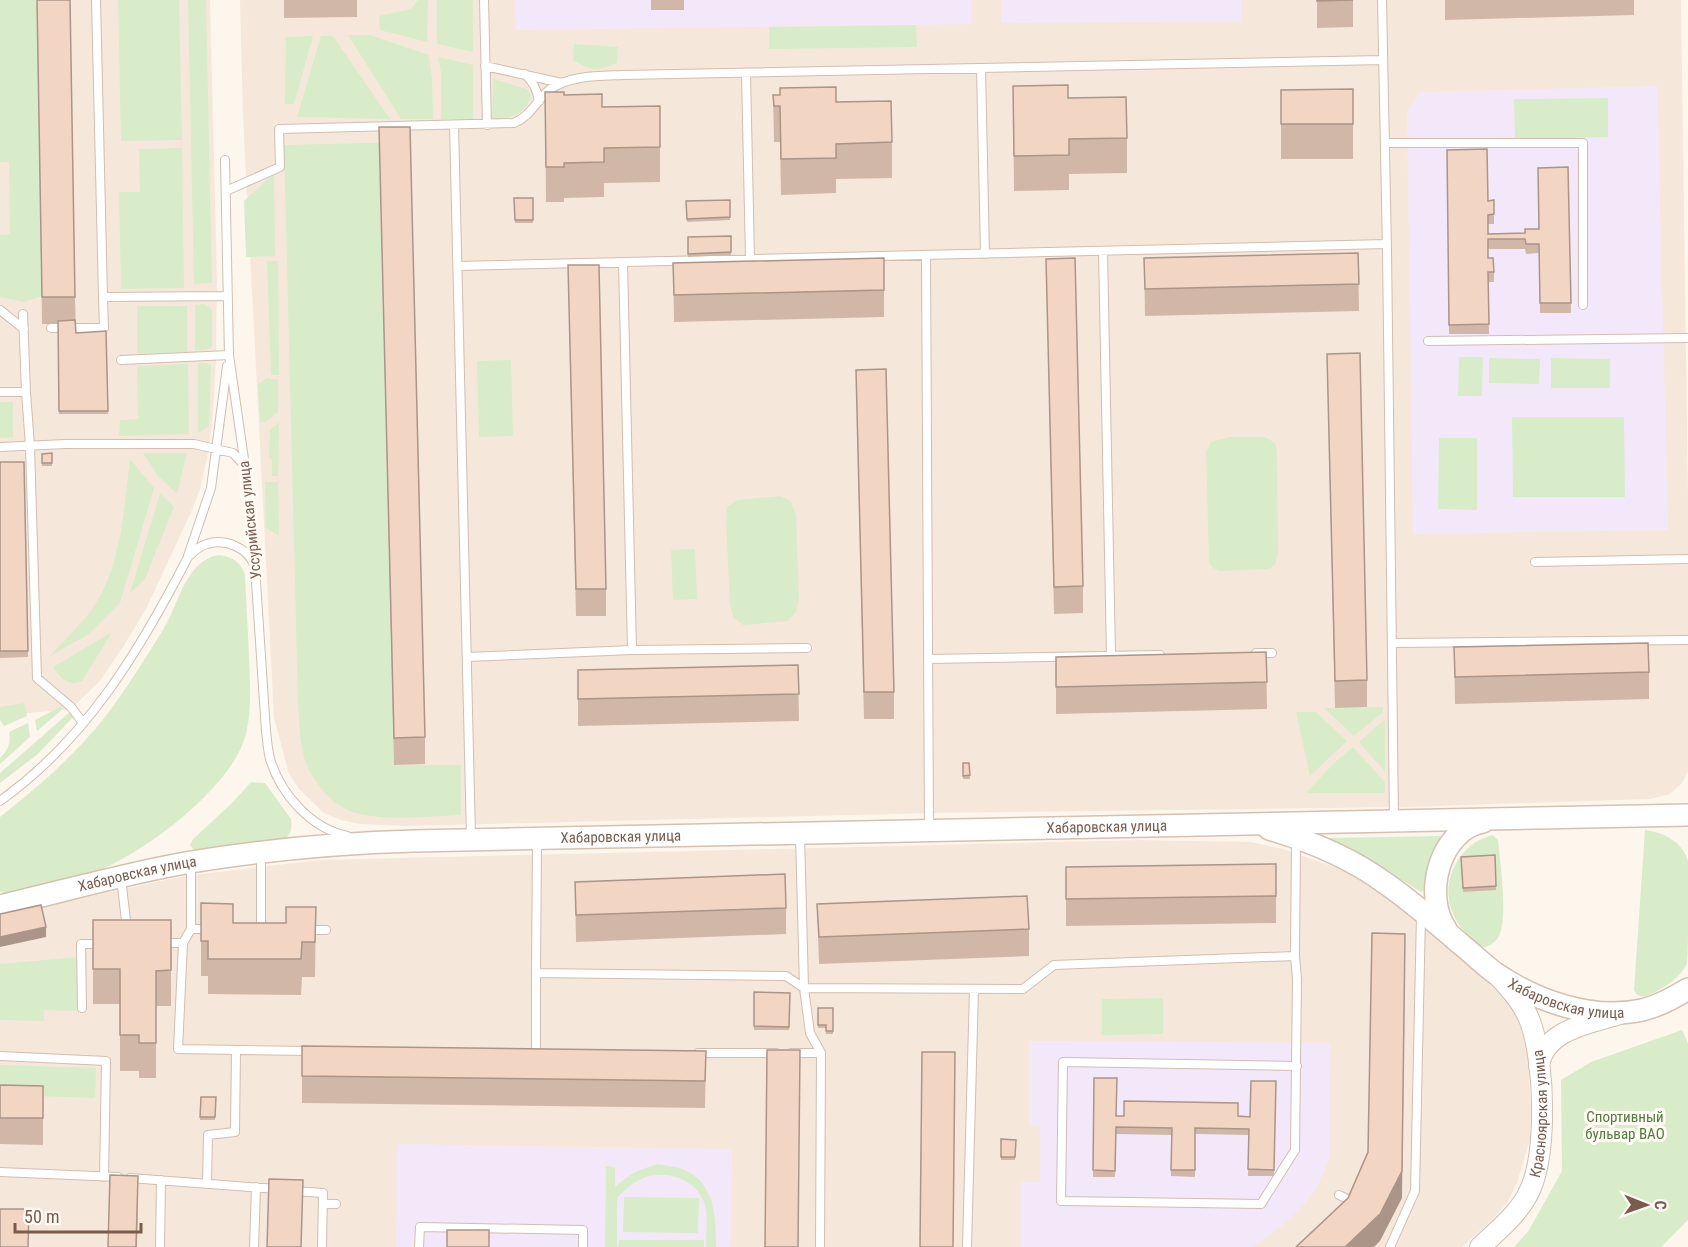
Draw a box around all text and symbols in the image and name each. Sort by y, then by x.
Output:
street label: Уссурийская улица [235,460,265,580]
street label: Хабаровская улица [1046,817,1167,837]
street label: Хабаровская улица [560,827,681,847]
street label: Хабаровская улица [76,852,198,895]
street label: Хабаровская улица [1505,974,1625,1022]
street label: Красноярская улица [1526,1049,1551,1179]
park label: Спортивный бульвар ВАО [1585,1108,1665,1143]
north arrow [1616,1175,1676,1235]
scale bar [15,1196,141,1234]
text: С [1651,1201,1670,1210]
text: 50 m [24,1206,59,1227]

